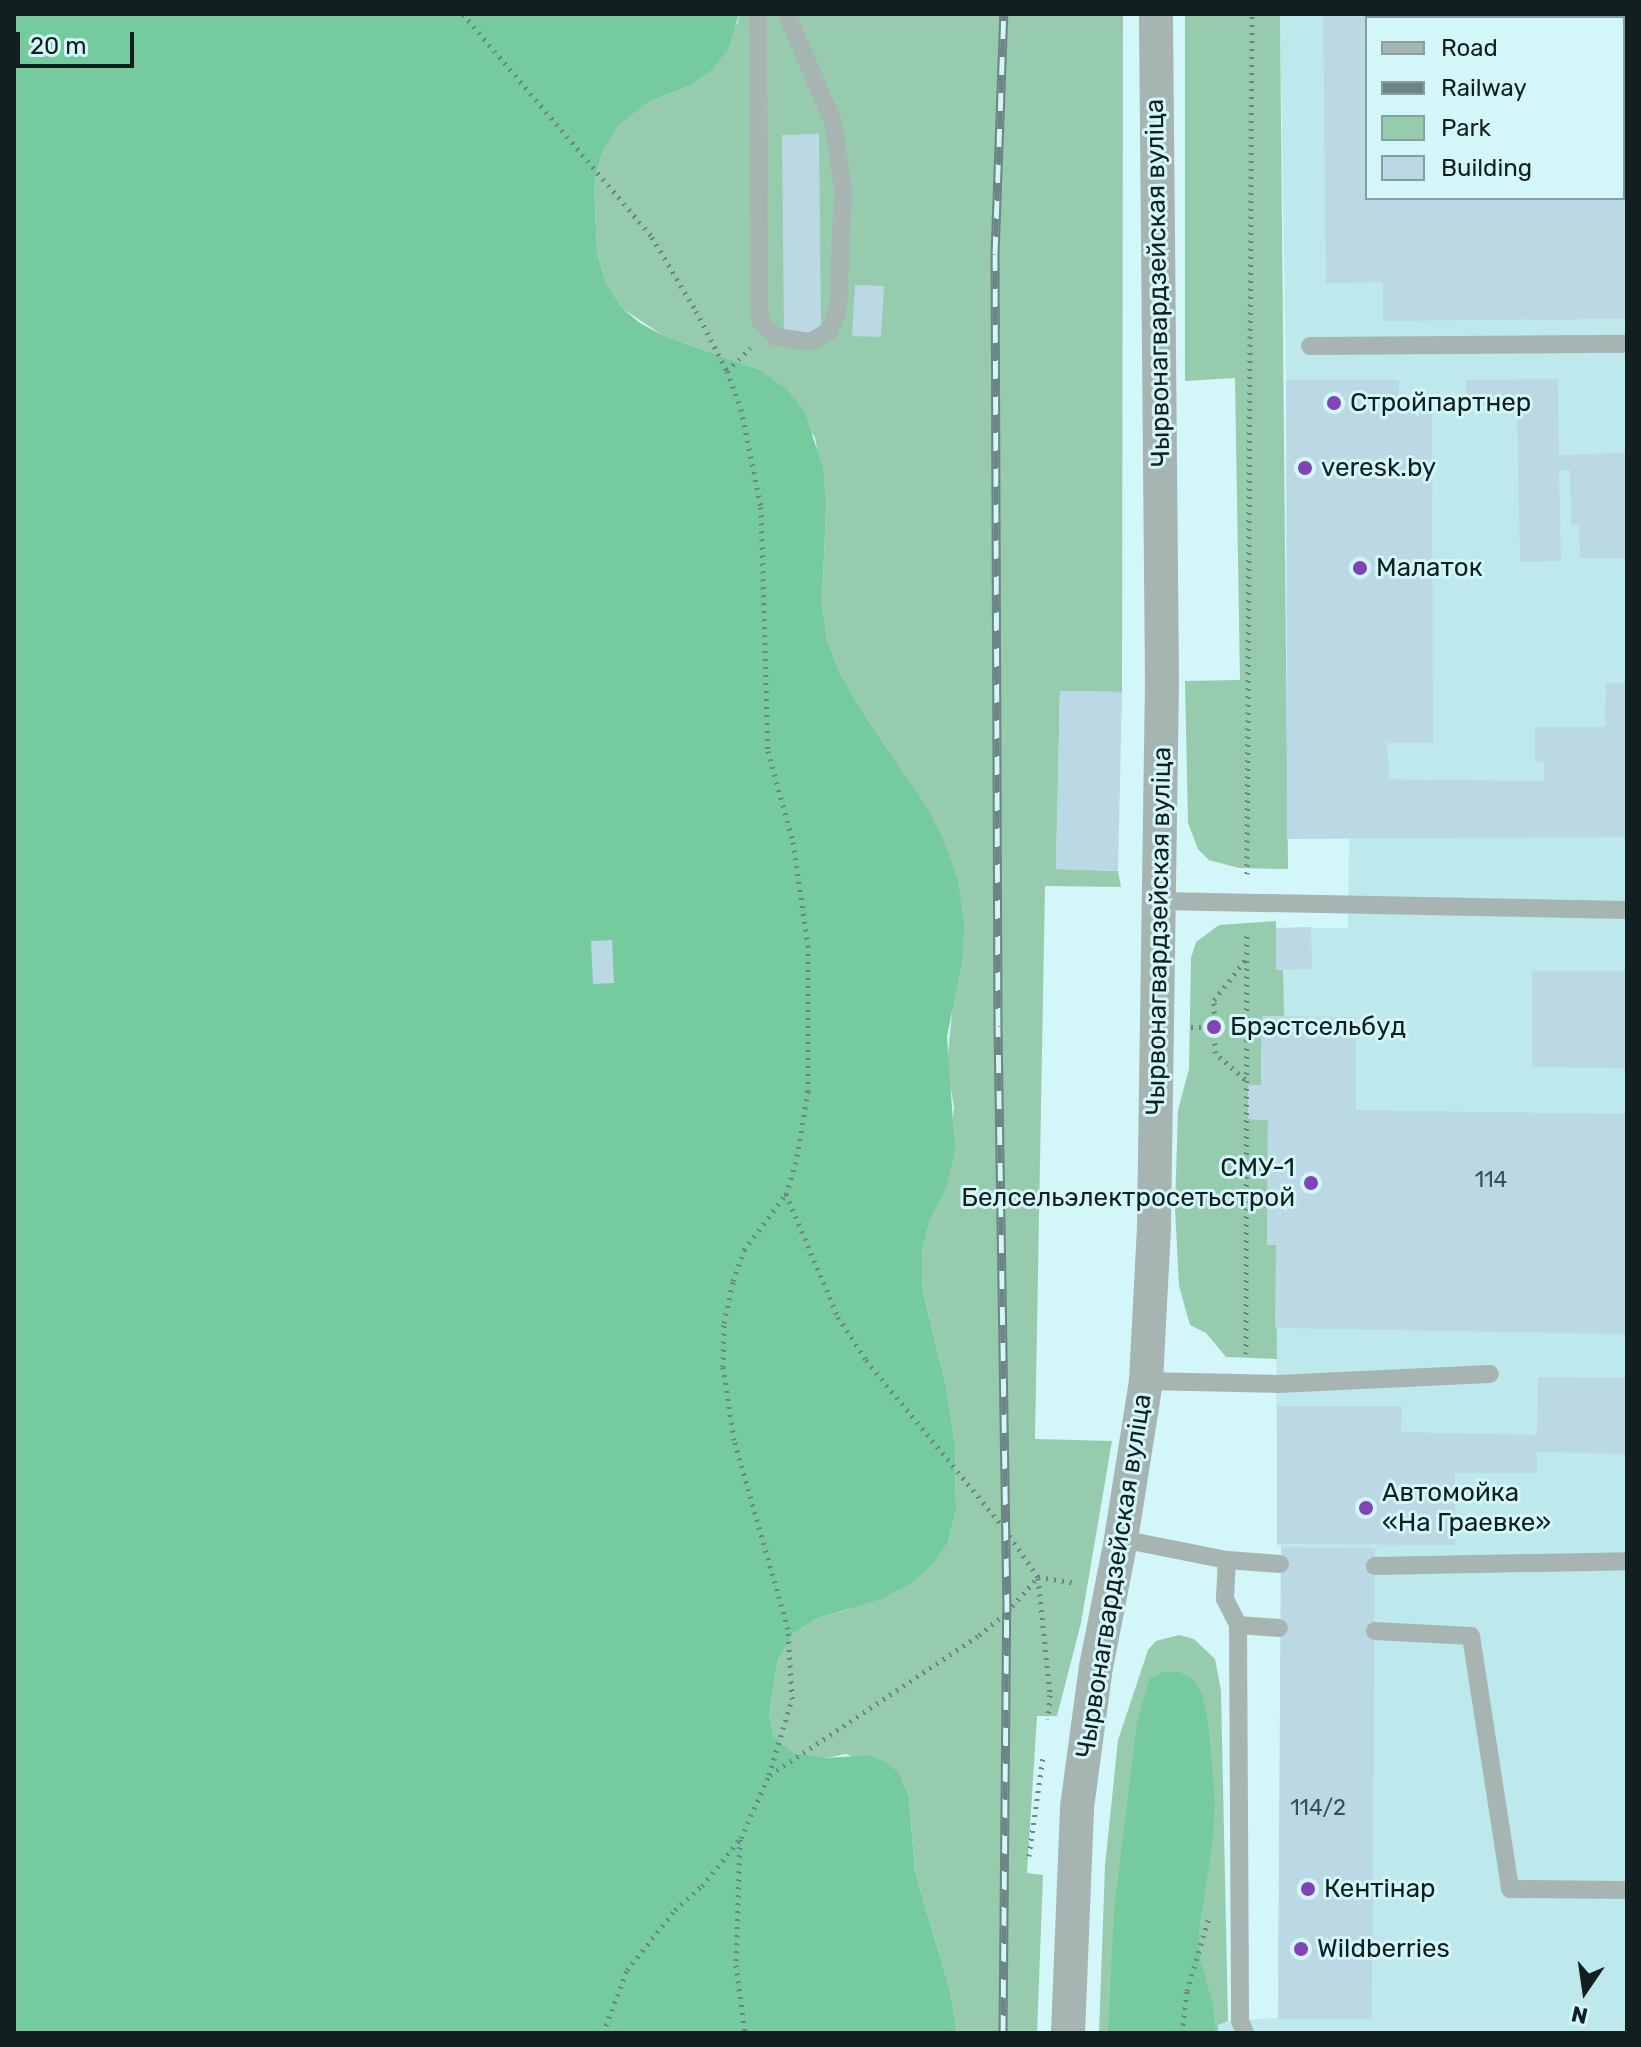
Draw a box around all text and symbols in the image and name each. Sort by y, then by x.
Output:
scale bar [20,16,138,66]
legend [1365,16,1625,200]
text: 20 m [30,32,87,60]
text: Road [1441,34,1498,62]
text: Railway [1441,74,1527,102]
street label: Чырвонагвардзейская вуліца [1139,98,1177,468]
text: Park [1441,114,1491,142]
text: Building [1441,154,1532,182]
place label: Стройпартнер [1350,387,1531,419]
marker: Стройпартнер [1325,394,1343,412]
place label: veresk.by [1321,452,1436,484]
marker: veresk.by [1296,459,1314,477]
place label: Малаток [1376,552,1483,584]
marker: Малаток [1351,559,1369,577]
street label: Чырвонагвардзейская вуліца [1140,746,1178,1116]
place label: Брэстсельбуд [1230,1011,1406,1043]
marker: Брэстсельбуд [1205,1018,1223,1036]
place label: СМУ-1 Белсельэлектросетьстрой [961,1152,1295,1214]
house number: 114 [1475,1167,1507,1193]
marker: СМУ-1 Белсельэлектросетьстрой [1302,1174,1320,1192]
street label: Чырвонагвардзейская вуліца [1070,1392,1158,1760]
place label: Автомойка «На Граевке» [1382,1477,1551,1538]
marker: Автомойка «На Граевке» [1357,1499,1375,1517]
house number: 114/2 [1290,1795,1346,1821]
place label: Кентінар [1324,1873,1436,1905]
marker: Кентінар [1299,1880,1317,1898]
place label: Wildberries [1317,1933,1450,1965]
marker: Wildberries [1292,1940,1310,1958]
north arrow [1545,1951,1625,2031]
text: N [1569,2000,1590,2030]

